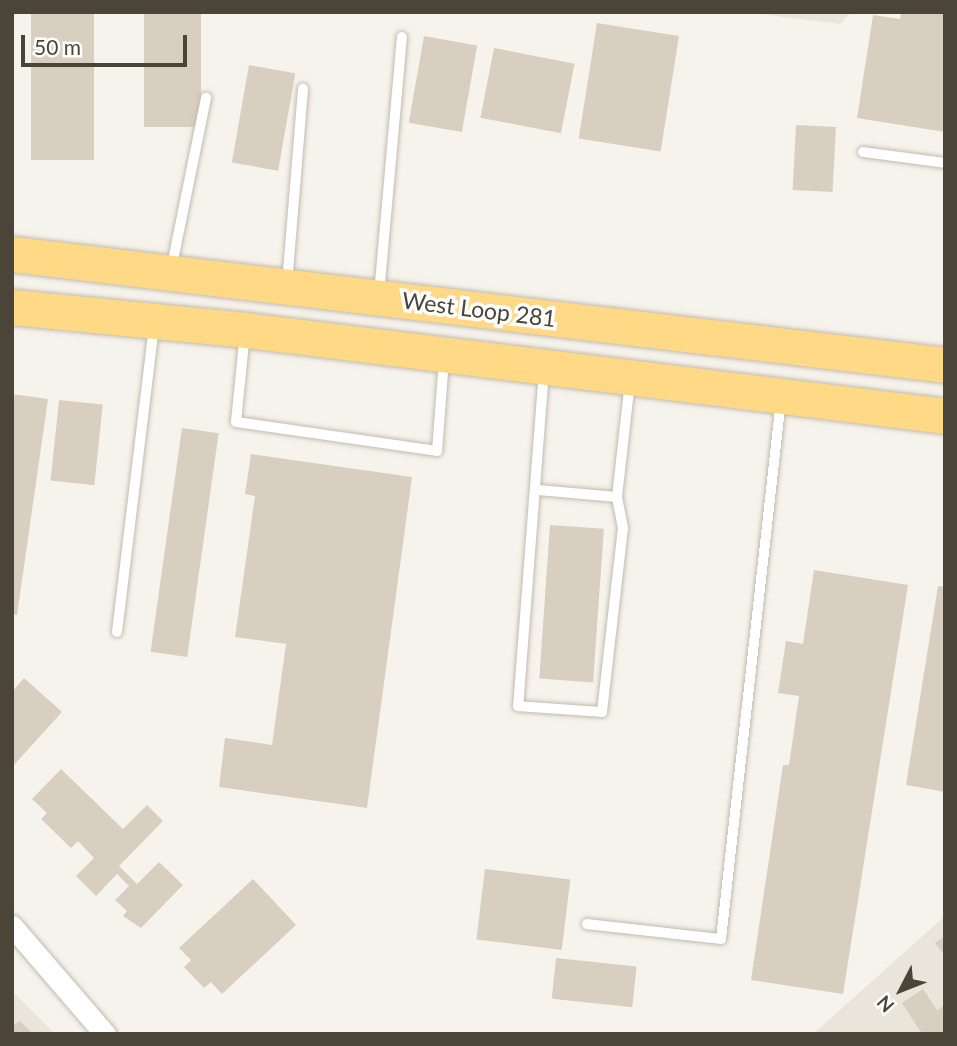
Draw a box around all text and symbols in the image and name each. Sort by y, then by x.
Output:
scale bar [24,21,191,65]
text: 50 m [34,34,81,59]
street label: West Loop 281 [401,286,557,332]
north arrow [866,955,936,1025]
text: N [872,991,898,1018]

